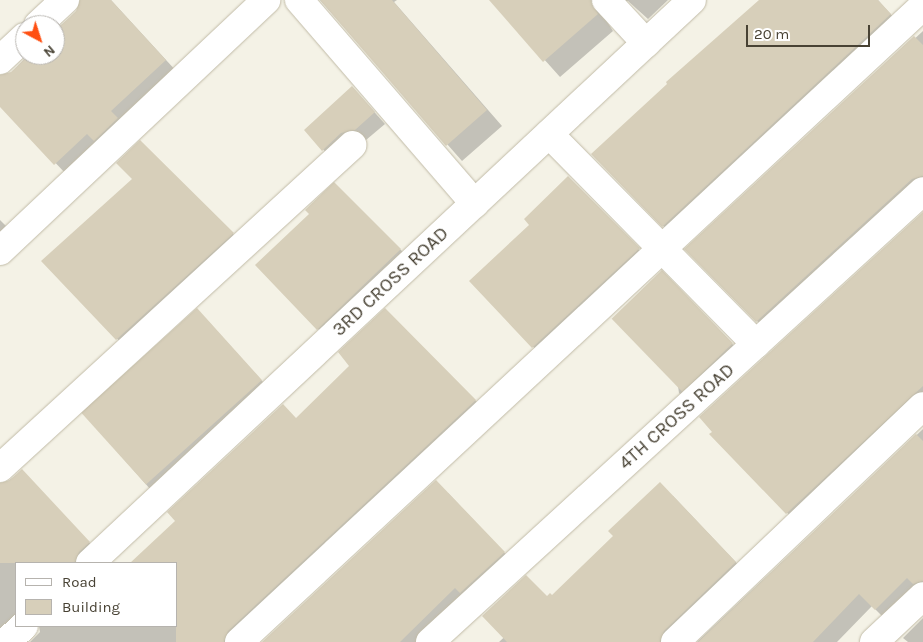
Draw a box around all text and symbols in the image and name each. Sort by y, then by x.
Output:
north arrow [15,15,65,65]
scale bar [748,15,872,47]
text: 20 m [754,25,789,43]
text: N [40,41,59,61]
street label: 3RD CROSS ROAD [328,222,454,342]
street label: 4TH CROSS ROAD [614,359,740,475]
legend [15,562,178,627]
text: Road [62,573,97,591]
text: Building [62,598,120,616]

